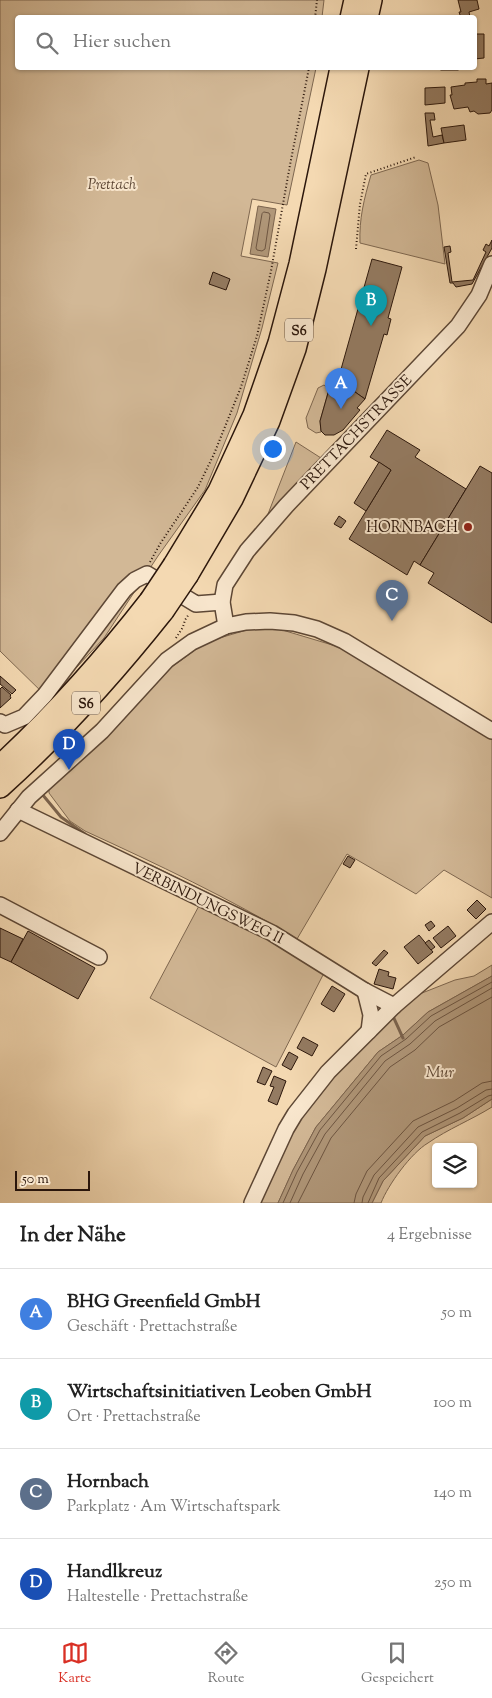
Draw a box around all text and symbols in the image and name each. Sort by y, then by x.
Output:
search box [15,15,477,70]
icon: search [33,29,61,57]
text: Hier suchen [73,29,171,56]
park label: Prettach [88,175,137,196]
pin: B [355,285,387,326]
road number: S6 [285,318,313,342]
pin: A [325,368,357,409]
street label: PRETTACHSTRASSE [297,371,415,493]
your location [260,436,286,462]
place label: HORNBACH [366,518,458,539]
marker: HORNBACH [462,521,474,533]
pin: C [376,580,408,621]
road number: S6 [72,691,100,714]
pin: D [53,729,85,770]
street label: VERBINDUNGSWEG II [128,858,287,950]
water label: Mur [426,1062,455,1085]
map controls [432,1143,477,1188]
button: layers [432,1143,477,1188]
scale bar [15,1168,90,1191]
text: 50 m [22,1170,49,1190]
text: In der Nähe [20,1221,126,1251]
text: 4 Ergebnisse [387,1224,472,1247]
text: BHG Greenfield GmbH [67,1289,261,1316]
text: A [30,1302,43,1325]
text: 50 m [441,1302,472,1325]
text: Geschäft · Prettachstraße [67,1316,237,1339]
text: Wirtschaftsinitiativen Leoben GmbH [67,1379,372,1406]
text: B [31,1392,41,1415]
text: 100 m [433,1392,472,1415]
text: Ort · Prettachstraße [67,1406,201,1429]
text: Hornbach [67,1469,149,1496]
text: C [30,1482,42,1505]
text: 140 m [434,1482,472,1505]
text: Parkplatz · Am Wirtschaftspark [67,1496,281,1519]
text: Handlkreuz [67,1559,162,1586]
text: D [30,1572,42,1595]
text: 250 m [434,1572,472,1595]
text: Haltestelle · Prettachstraße [67,1586,248,1609]
tab: Karte [58,1639,91,1689]
tab: Route [208,1639,245,1689]
tab: Gespeichert [361,1639,434,1689]

